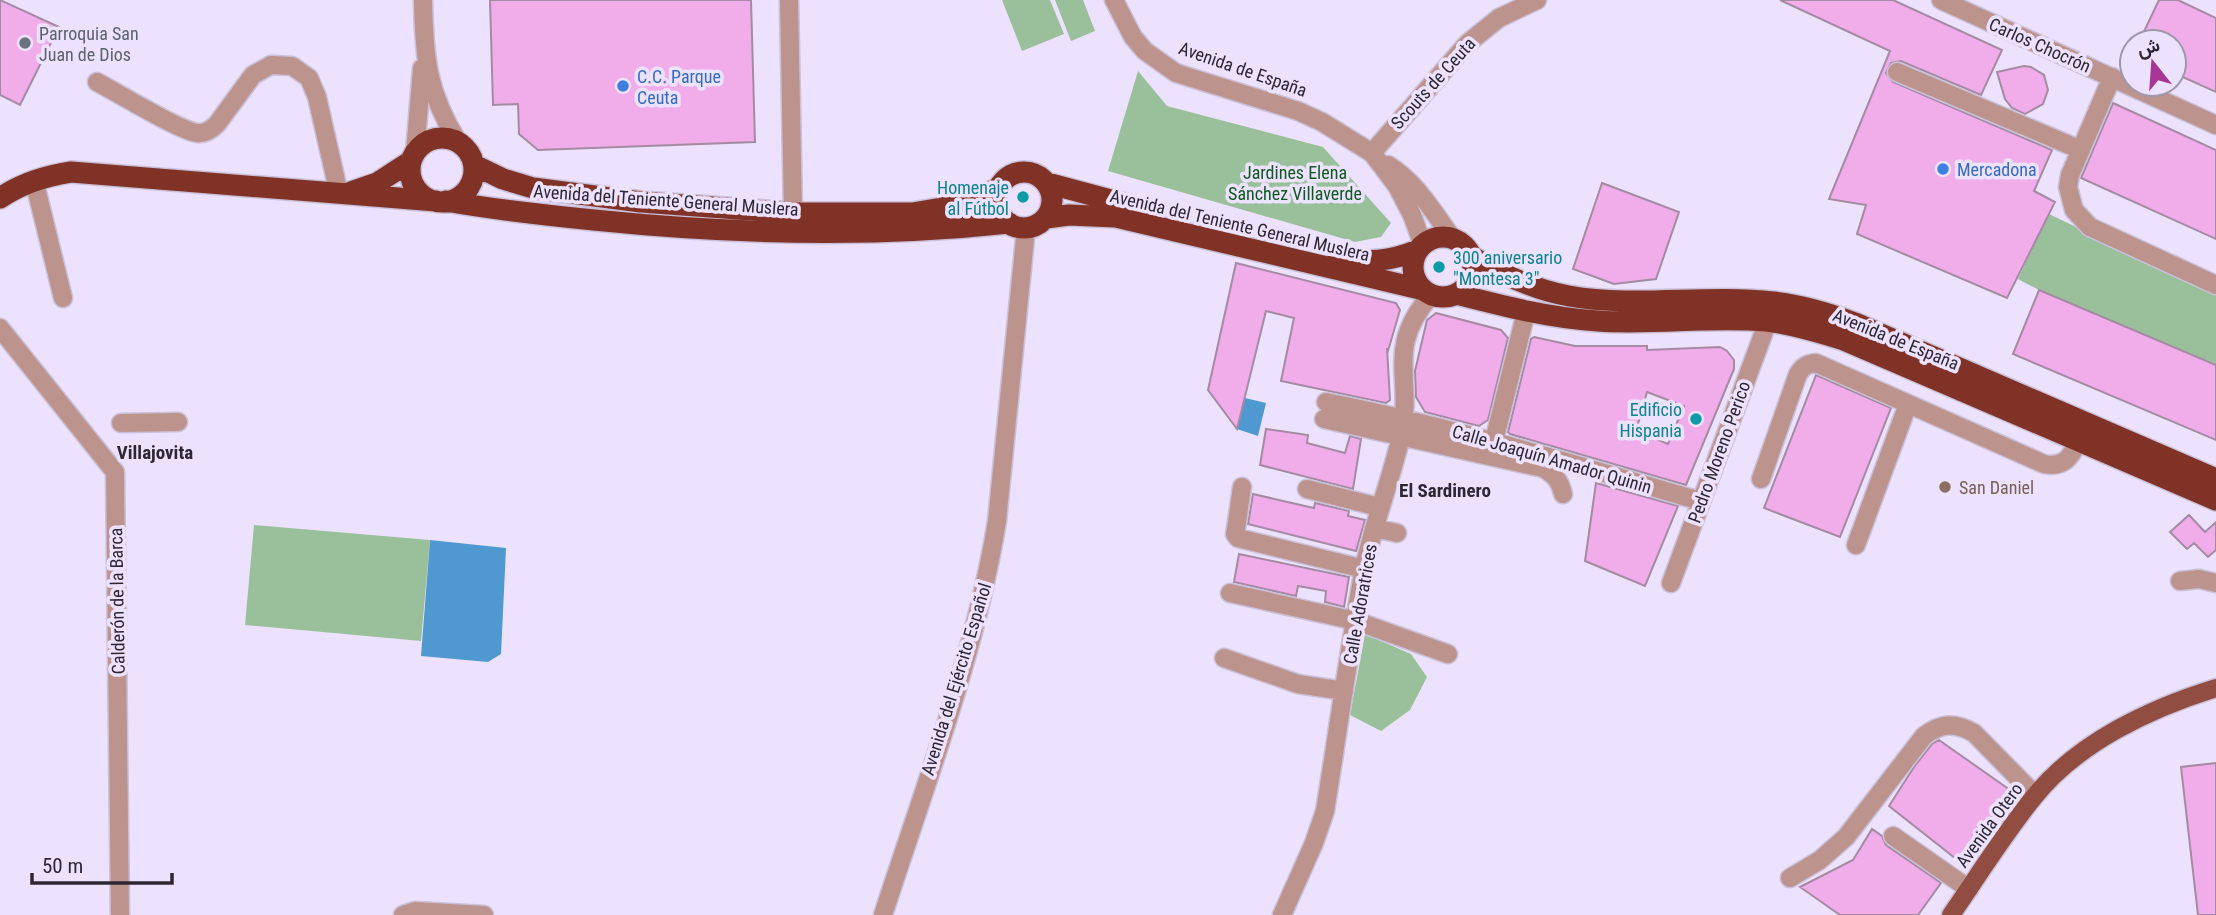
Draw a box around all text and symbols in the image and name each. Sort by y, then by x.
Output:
street label: Carlos Chocrón [1986,13,2094,77]
place label: Parroquia San Juan de Dios [39,23,139,65]
north arrow [2118,28,2188,98]
street label: Scouts de Ceuta [1386,33,1480,133]
text: ش [2134,33,2163,62]
marker: Parroquia San Juan de Dios [17,35,33,51]
street label: Avenida de España [1176,37,1310,101]
place label: C.C. Parque Ceuta [637,66,721,108]
marker: C.C. Parque Ceuta [615,78,631,94]
place label: Mercadona [1957,159,2037,180]
marker: Mercadona [1935,161,1951,177]
park label: Jardines Elena Sánchez Villaverde [1228,162,1362,204]
place label: Homenaje al Fútbol [937,177,1009,219]
street label: Avenida del Teniente General Muslera [533,180,799,220]
street label: Avenida del Teniente General Muslera [1108,185,1372,265]
marker: Homenaje al Fútbol [1015,189,1031,205]
place label: 300 aniversario "Montesa 3" [1453,247,1562,289]
marker: 300 aniversario "Montesa 3" [1431,259,1447,275]
street label: Avenida de España [1830,304,1962,374]
street label: Pedro Moreno Perico [1684,378,1754,526]
place label: Edificio Hispania [1620,399,1682,441]
marker: Edificio Hispania [1688,411,1704,427]
street label: Calle Joaquín Amador Quinin [1450,420,1654,498]
district label: Villajovita [117,441,193,464]
place label: San Daniel [1959,477,2034,498]
district label: El Sardinero [1399,479,1491,502]
marker: San Daniel [1937,479,1953,495]
street label: Calderón de la Barca [105,528,129,674]
street label: Calle Adoratrices [1339,542,1381,666]
street label: Avenida del Ejército Español [917,580,995,778]
street label: Avenida Otero [1951,779,2027,871]
scale bar [32,842,172,886]
text: 50 m [42,854,83,878]

